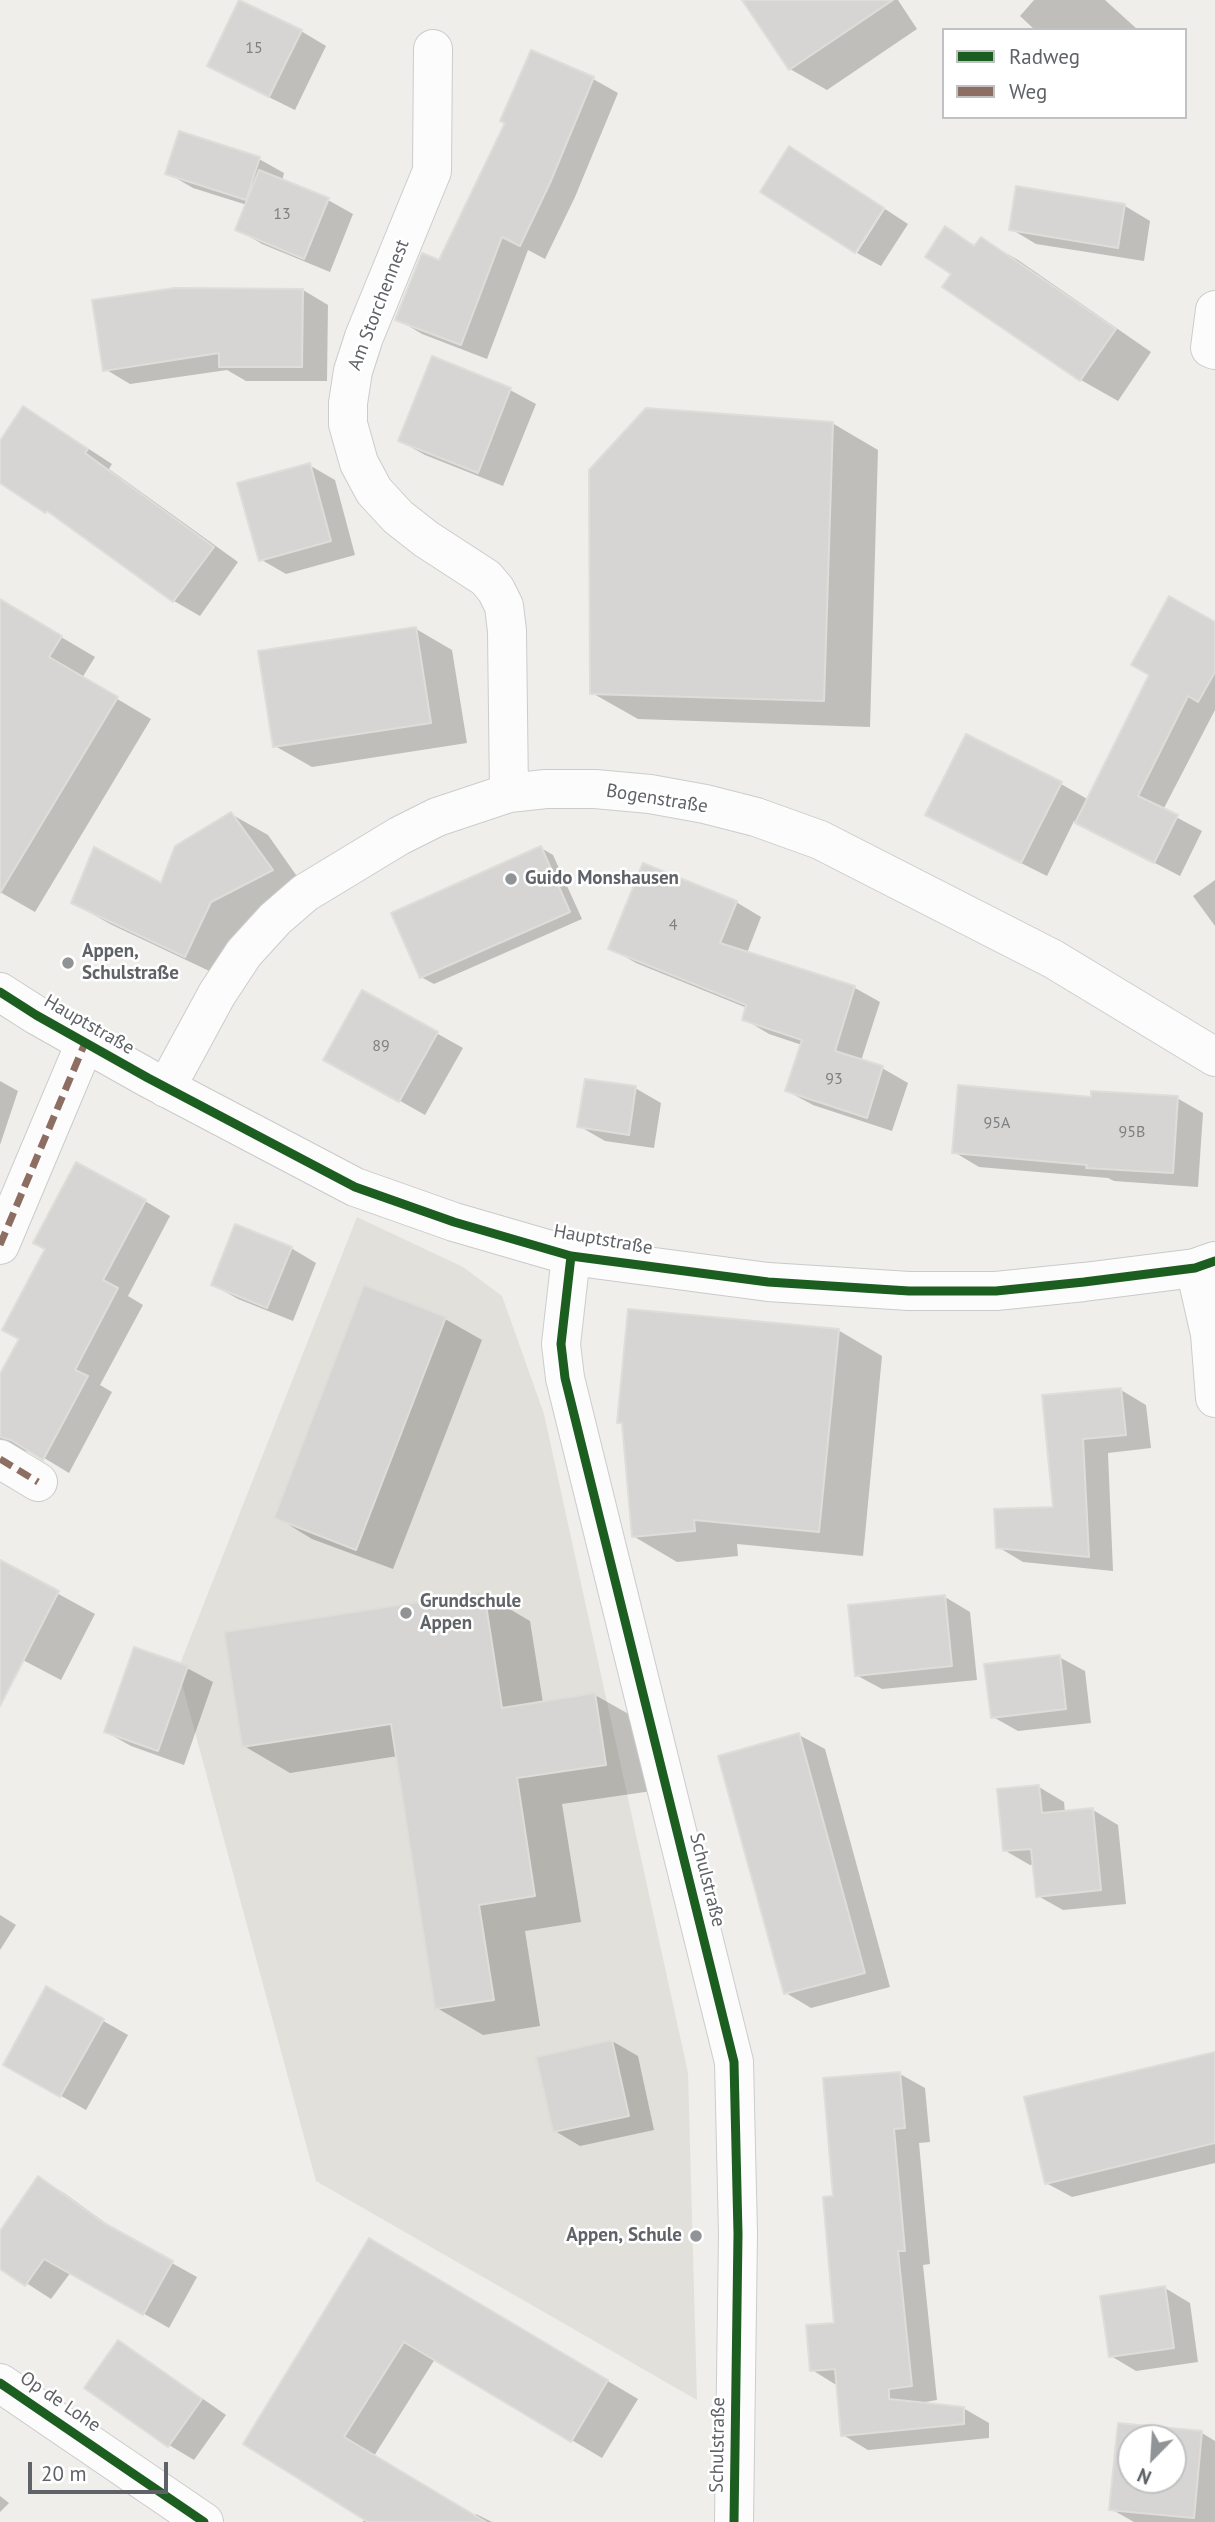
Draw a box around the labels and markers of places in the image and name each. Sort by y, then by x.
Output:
place label: Guido Monshausen [525,868,679,890]
marker: Guido Monshausen [503,871,519,887]
place label: Appen, Schulstraße [82,941,179,985]
marker: Appen, Schulstraße [60,955,76,971]
place label: Grundschule Appen [420,1591,521,1635]
marker: Grundschule Appen [398,1605,414,1621]
place label: Appen, Schule [566,2225,682,2247]
marker: Appen, Schule [688,2228,704,2244]

